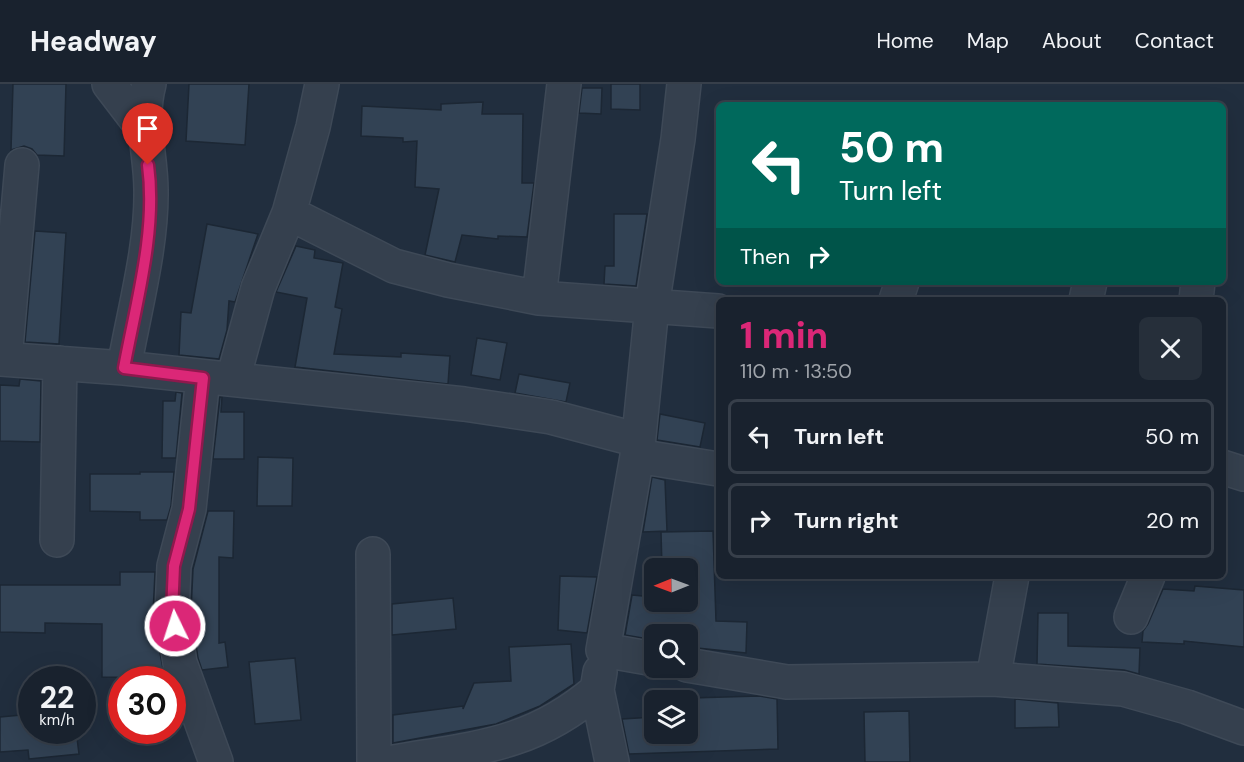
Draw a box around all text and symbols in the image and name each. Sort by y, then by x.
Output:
text: Headway [30,23,157,60]
text: Home [876,27,934,55]
text: Map [967,27,1009,55]
text: About [1042,27,1102,55]
text: Contact [1135,27,1214,55]
pin [122,103,173,165]
icon: arrive [131,112,164,145]
text: 50 m [839,120,944,175]
icon: left [740,126,818,204]
text: Turn left [839,173,942,208]
icon: right [802,240,835,273]
text: Then [740,242,790,271]
text: 1 min [740,312,828,359]
button: close [1139,317,1202,380]
text: 110 m · 13:50 [740,358,852,384]
icon: left [743,420,776,453]
text: Turn left [794,422,884,451]
text: 50 m [1145,422,1199,451]
icon: right [743,504,776,537]
text: Turn right [794,506,899,535]
text: 20 m [1146,506,1199,535]
north arrow [644,558,698,612]
map controls [644,558,698,744]
position arrow [143,594,207,658]
button: search [644,624,698,678]
speed limit sign: 30 [108,666,186,744]
text: 22 [40,678,74,717]
button: layers [644,690,698,744]
text: km/h [39,710,75,730]

